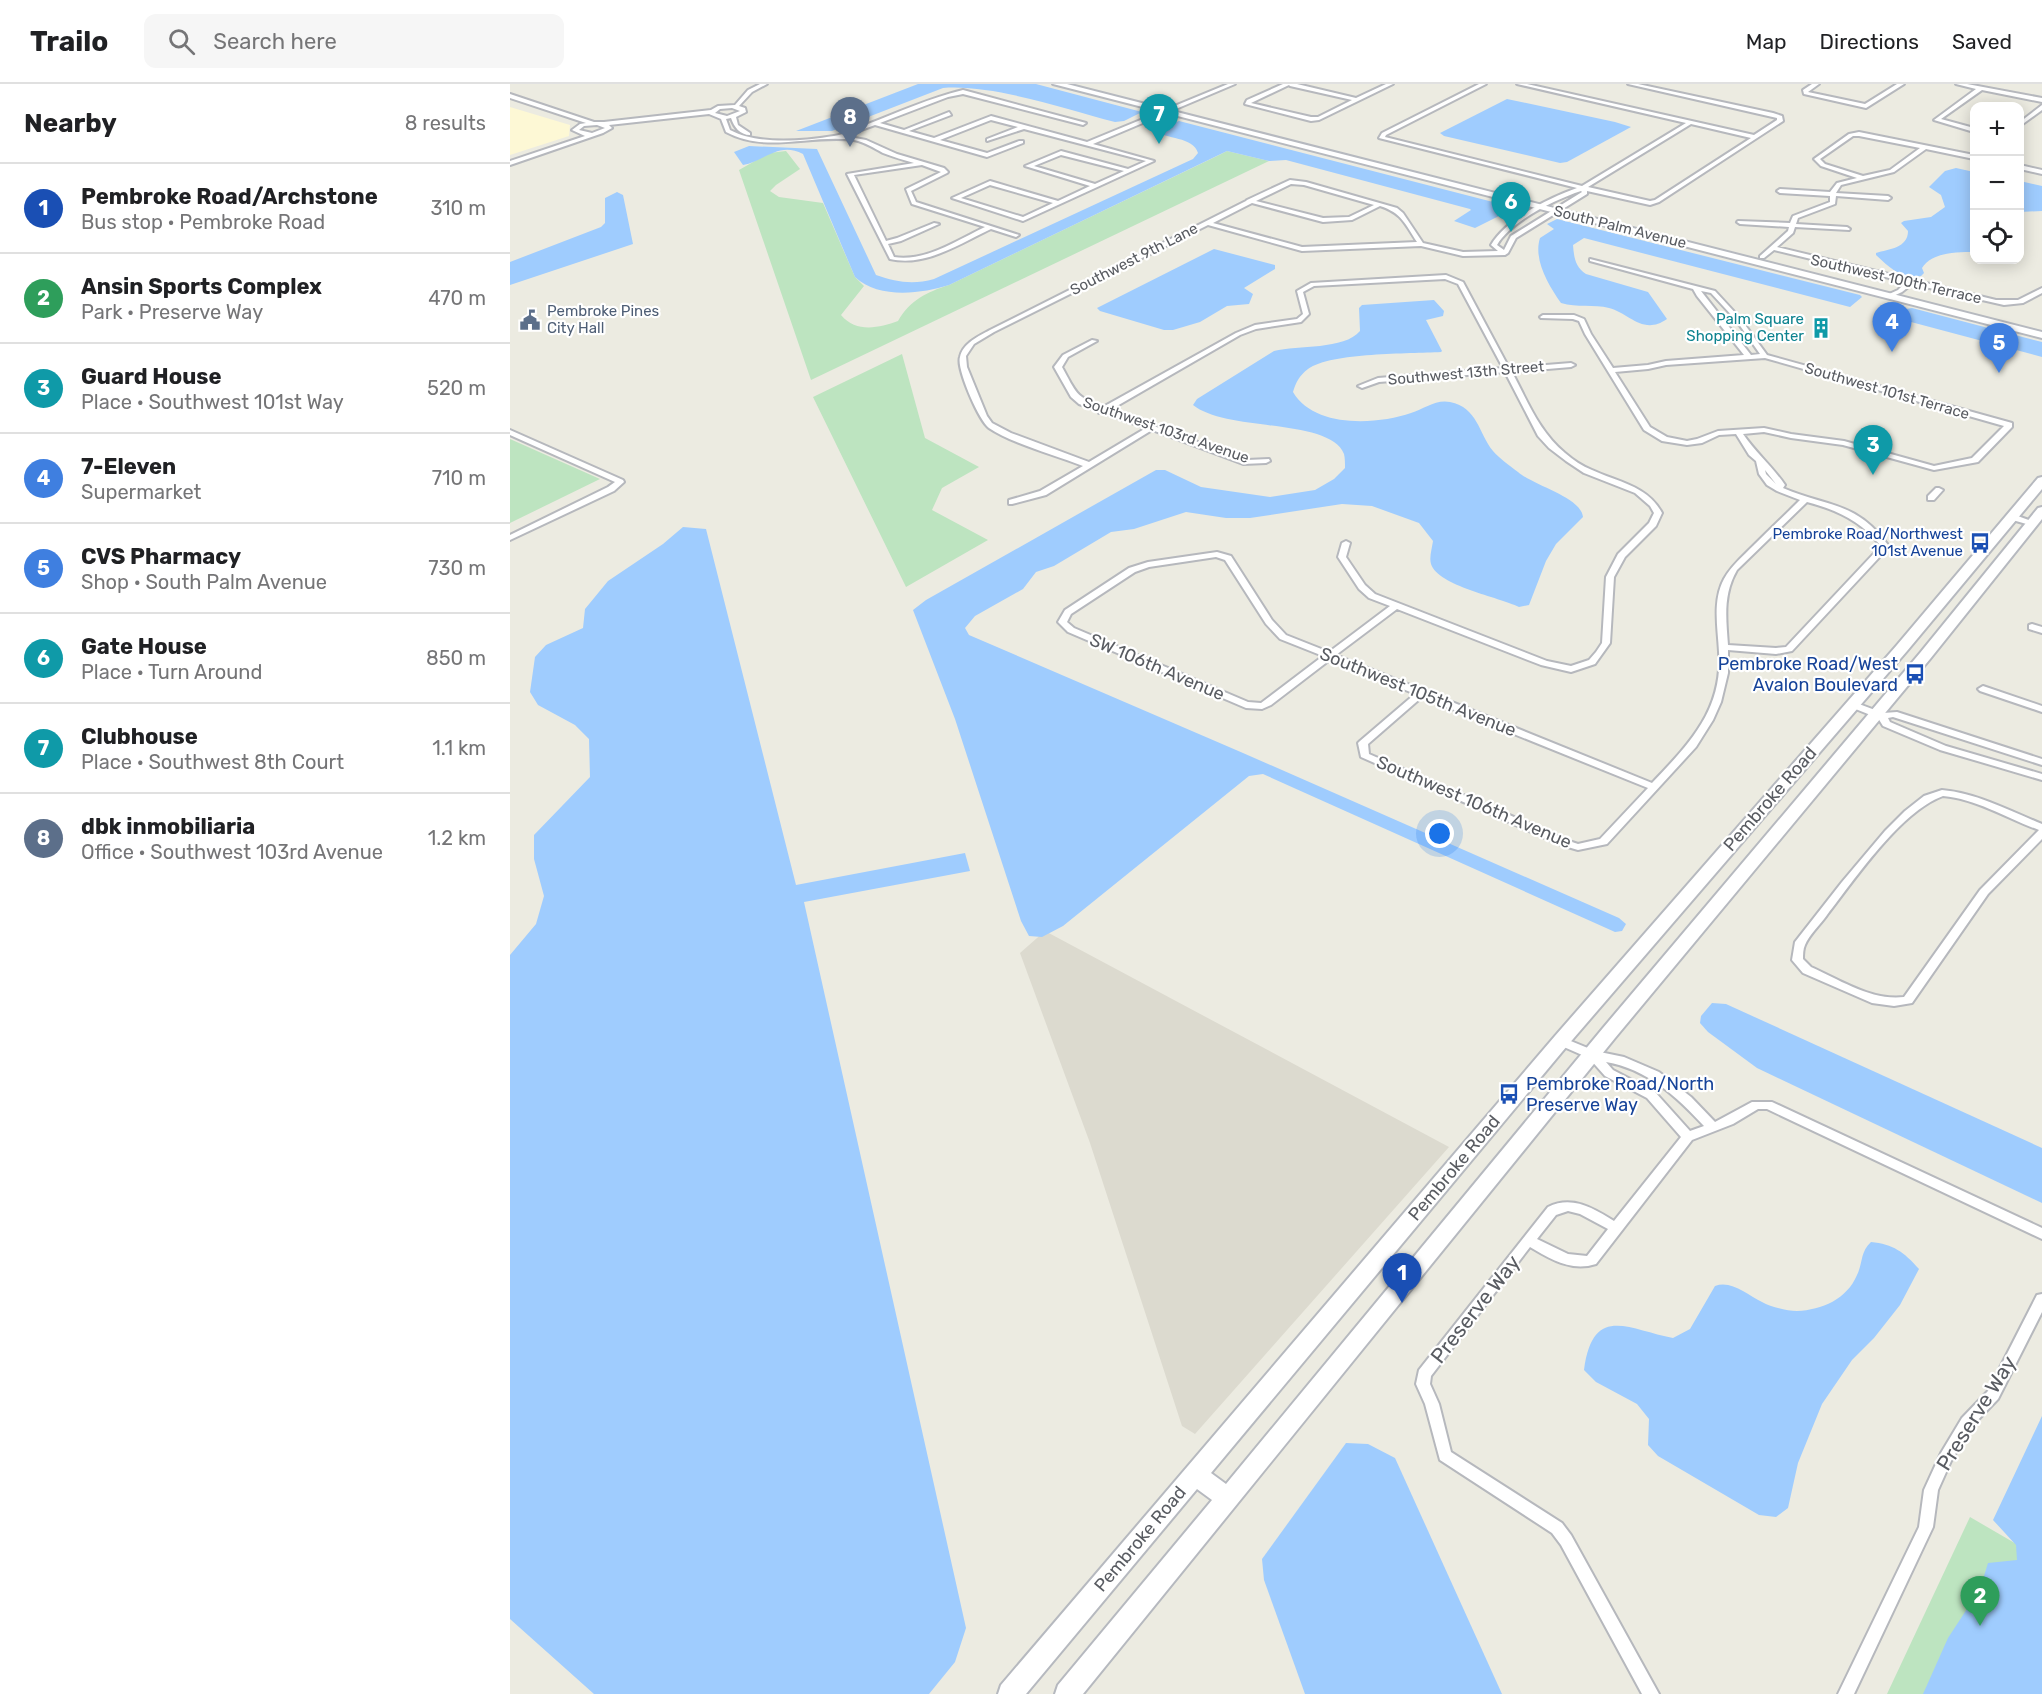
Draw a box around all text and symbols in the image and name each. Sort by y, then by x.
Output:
search box [144,14,564,68]
text: Trailo [30,25,108,58]
icon: search [165,25,198,58]
text: Search here [213,28,337,55]
text: Map [1746,29,1787,54]
text: Directions [1820,29,1919,54]
text: Saved [1952,29,2012,54]
pin: 7 [1140,94,1178,144]
pin: 8 [830,98,870,147]
map controls [1970,102,2024,264]
button: + [1970,102,2024,156]
text: Nearby [24,108,117,139]
text: 8 results [405,111,486,135]
button: − [1970,156,2024,210]
pin: 6 [1492,182,1530,232]
text: Pembroke Road/Archstone [81,183,378,210]
text: 1 [39,196,48,220]
text: 310 m [430,196,486,220]
street label: South Palm Avenue [1552,202,1688,252]
text: Bus stop · Pembroke Road [81,210,325,234]
button: locate [1970,210,2024,264]
street label: Southwest 9th Lane [1067,219,1201,299]
street label: Southwest 100th Terrace [1809,251,1983,307]
text: Ansin Sports Complex [81,273,322,300]
text: 2 [37,286,50,310]
text: 470 m [428,286,486,310]
text: Park · Preserve Way [81,300,263,324]
place label: Pembroke Pines City Hall [547,302,660,337]
pin: 4 [1872,302,1912,352]
public building icon: Pembroke Pines City Hall [518,308,542,332]
place label: Palm Square Shopping Center [1686,310,1804,345]
building icon: Palm Square Shopping Center [1809,316,1833,340]
pin: 5 [1980,324,2018,373]
street label: Southwest 13th Street [1387,357,1545,389]
street label: Southwest 101st Terrace [1803,359,1971,423]
text: Guard House [81,363,222,390]
text: 3 [37,376,50,400]
text: 520 m [427,376,486,400]
text: Place · Southwest 101st Way [81,390,344,414]
street label: Southwest 103rd Avenue [1081,393,1251,467]
pin: 3 [1854,426,1892,475]
text: 7-Eleven [81,453,176,480]
text: 4 [37,466,50,490]
text: 710 m [432,466,486,490]
text: Supermarket [81,480,201,504]
place label: Pembroke Road/Northwest 101st Avenue [1773,525,1963,560]
bus stop icon: Pembroke Road/Northwest 101st Avenue [1968,531,1992,555]
text: CVS Pharmacy [81,543,241,570]
text: 5 [37,556,50,580]
text: 730 m [428,556,486,580]
text: Shop · South Palm Avenue [81,570,327,594]
street label: SW 106th Avenue [1086,629,1228,705]
text: Gate House [81,633,207,660]
street label: Southwest 105th Avenue [1317,642,1519,742]
text: 6 [37,646,50,670]
text: 850 m [426,646,486,670]
place label: Pembroke Road/West Avalon Boulevard [1718,653,1898,696]
text: Place · Turn Around [81,660,262,684]
bus stop icon: Pembroke Road/West Avalon Boulevard [1903,662,1927,686]
text: Clubhouse [81,723,198,750]
text: 7 [38,736,49,760]
text: 1.1 km [432,736,486,760]
street label: Pembroke Road [1719,742,1821,856]
text: Place · Southwest 8th Court [81,750,344,774]
street label: Southwest 106th Avenue [1373,751,1575,853]
text: dbk inmobiliaria [81,813,255,840]
your location [1425,819,1454,848]
text: 8 [37,826,50,850]
text: 1.2 km [428,826,486,850]
text: Office · Southwest 103rd Avenue [81,840,383,864]
place label: Pembroke Road/North Preserve Way [1526,1073,1714,1116]
bus stop icon: Pembroke Road/North Preserve Way [1497,1082,1521,1106]
street label: Pembroke Road [1403,1111,1505,1225]
street label: Preserve Way [1425,1250,1525,1368]
pin: 1 [1382,1254,1422,1303]
street label: Preserve Way [1931,1351,2021,1475]
street label: Pembroke Road [1089,1482,1191,1596]
pin: 2 [1960,1576,2000,1626]

